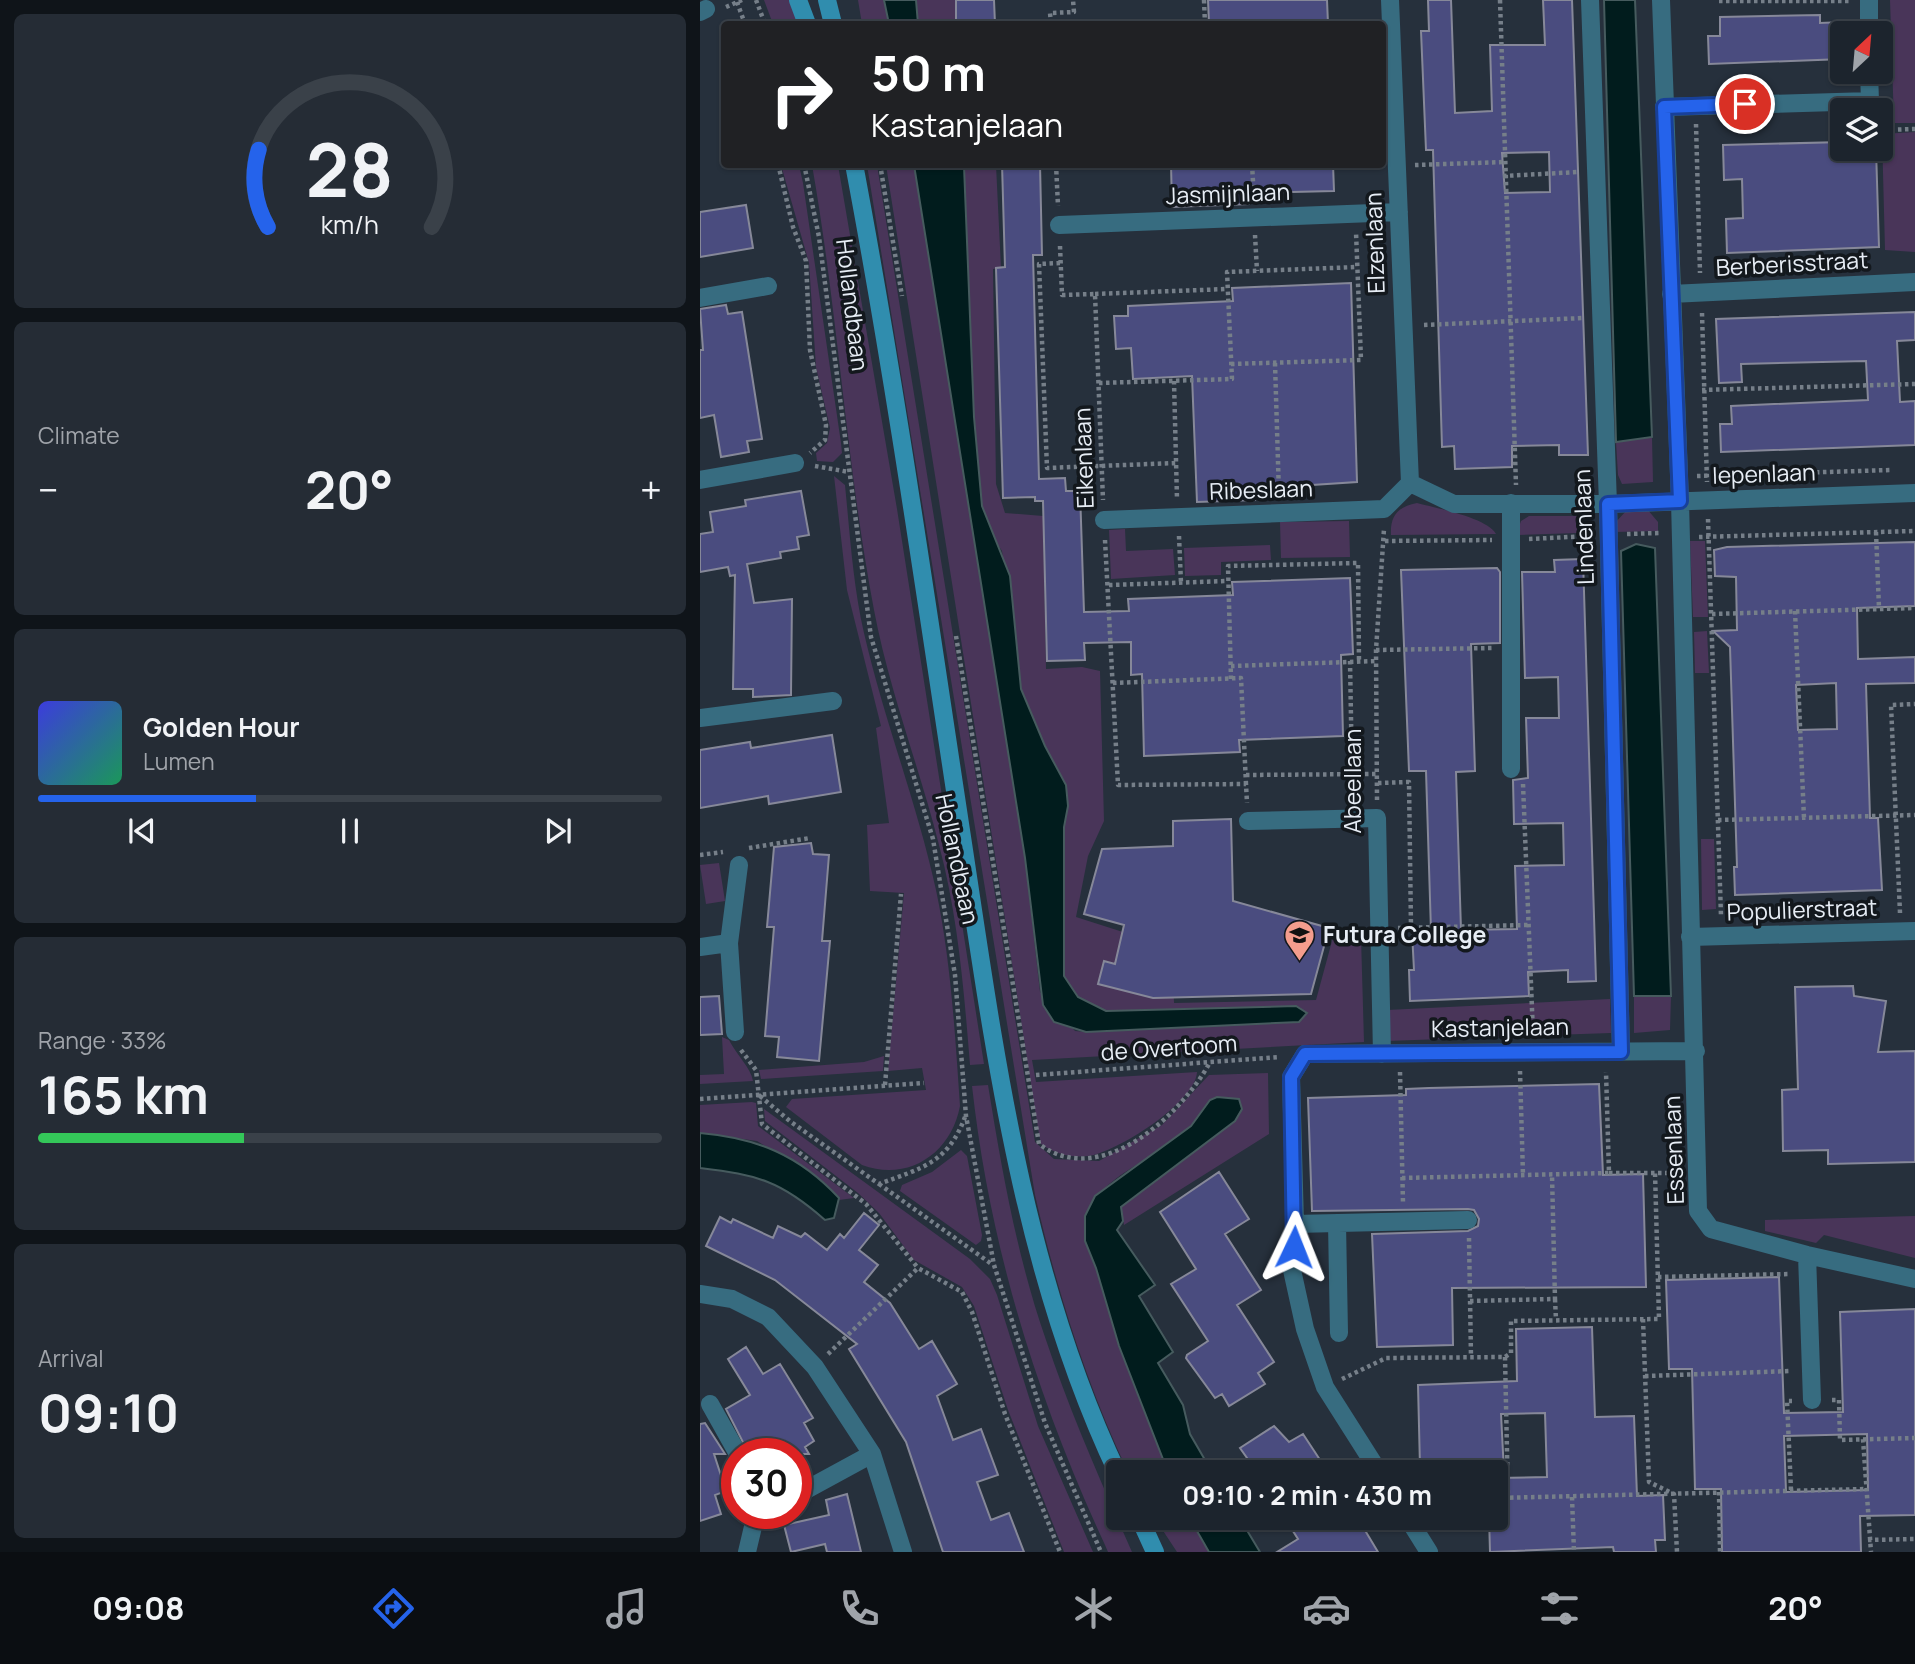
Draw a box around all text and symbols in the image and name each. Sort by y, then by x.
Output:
north arrow [1830,21,1894,84]
map controls [1830,21,1893,161]
text: 50 m [871,39,986,106]
icon: right [756,49,847,140]
pin [1715,74,1775,134]
icon: arrive [1726,85,1764,123]
button: layers [1830,98,1893,161]
text: Kastanjelaan [871,103,1063,147]
text: 28 [306,119,394,219]
street label: Jasmijnlaan [1165,175,1291,211]
street label: Elzenlaan [1356,192,1392,294]
text: km/h [321,207,379,242]
street label: Hollandbaan [829,237,877,373]
street label: Berberisstraat [1715,243,1869,283]
street label: Eikenlaan [1065,407,1101,509]
text: Climate [38,419,120,451]
text: 20° [305,454,394,525]
street label: Iepenlaan [1712,455,1816,491]
text: − [38,463,59,515]
text: + [640,463,662,515]
street label: Lindenlaan [1565,469,1601,585]
street label: Ribeslaan [1209,471,1313,507]
text: Golden Hour [143,709,300,745]
street label: Abeellaan [1336,728,1368,834]
text: Lumen [143,745,215,777]
street label: Hollandbaan [929,790,987,927]
icon: previous [123,812,161,850]
icon: pause [331,812,369,850]
icon: next [539,812,577,850]
street label: Populierstraat [1726,890,1878,928]
school or university icon: Futura College [1283,918,1317,962]
place label: Futura College [1323,918,1487,950]
street label: Kastanjelaan [1431,1010,1569,1044]
text: Range · 33% [38,1024,167,1056]
street label: de Overtoom [1100,1026,1238,1068]
text: 165 km [38,1059,209,1130]
street label: Essenlaan [1655,1095,1691,1205]
position arrow [1257,1210,1331,1284]
text: Arrival [38,1342,104,1374]
text: 09:10 [38,1377,179,1448]
speed limit sign: 30 [721,1438,812,1529]
text: 09:10 · 2 min · 430 m [1182,1477,1432,1513]
icon: directions [369,1584,418,1633]
icon: music [602,1584,651,1633]
icon: phone [835,1584,884,1633]
icon: climate [1069,1584,1118,1633]
icon: car [1302,1584,1351,1633]
icon: filters [1535,1584,1584,1633]
text: 09:08 [92,1586,185,1630]
text: 20° [1768,1586,1823,1630]

